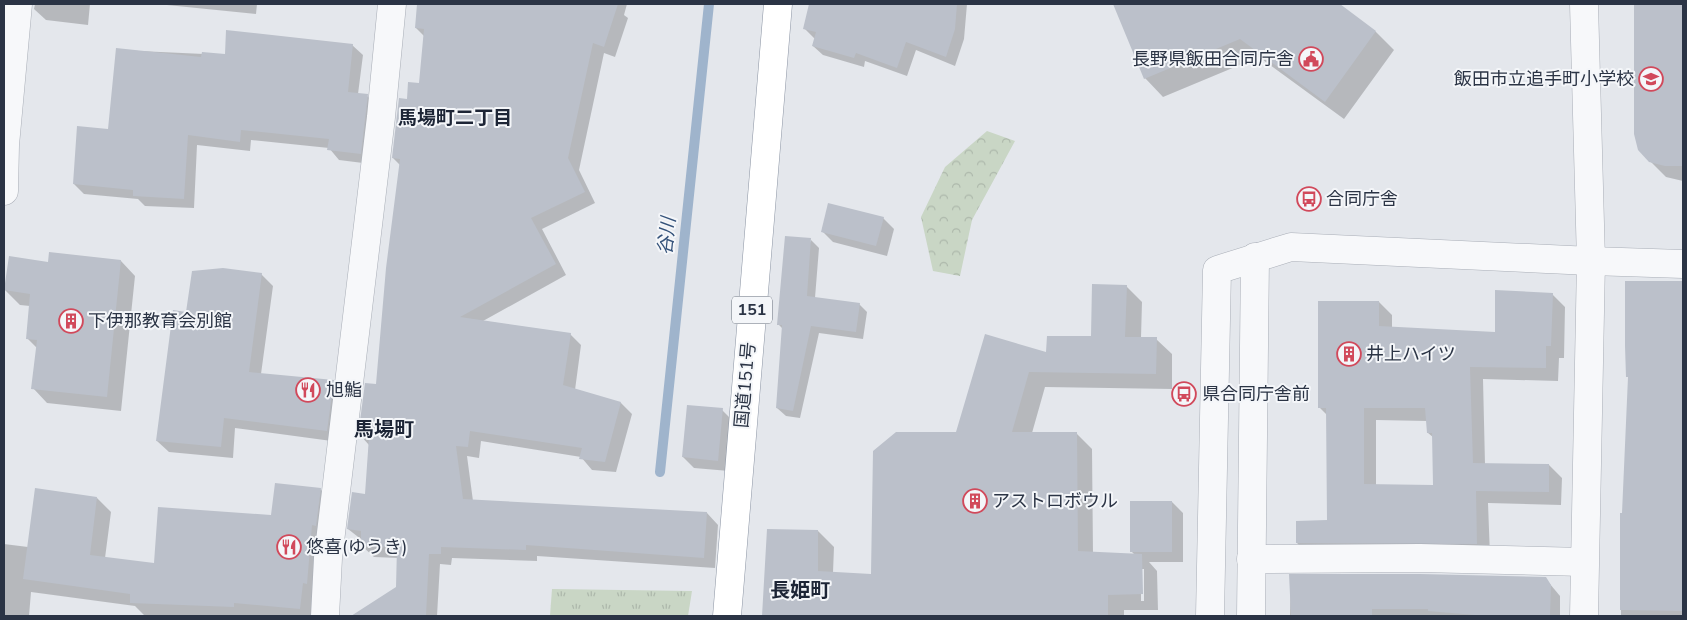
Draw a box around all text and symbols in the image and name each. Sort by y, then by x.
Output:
public building icon: 長野県飯田合同庁舎 [1298,46,1324,72]
place label: 長野県飯田合同庁舎 [1132,47,1294,71]
school or university icon: 飯田市立追手町小学校 [1638,66,1664,92]
place label: 飯田市立追手町小学校 [1454,67,1634,91]
district label: 馬場町二丁目 [398,105,512,131]
bus stop icon: 合同庁舎 [1296,186,1322,212]
place label: 合同庁舎 [1326,187,1398,211]
water label: 谷川 [652,214,682,256]
road number: 151 [732,296,772,324]
building icon: 下伊那教育会別館 [58,308,84,334]
place label: 下伊那教育会別館 [88,309,232,333]
street label: 国道151号 [729,341,761,429]
building icon: 井上ハイツ [1336,341,1362,367]
place label: 井上ハイツ [1366,342,1456,366]
restaurant icon: 旭鮨 [295,377,321,403]
place label: 旭鮨 [326,378,362,402]
bus stop icon: 県合同庁舎前 [1171,381,1197,407]
place label: 県合同庁舎前 [1202,382,1310,406]
district label: 馬場町 [354,416,414,443]
building icon: アストロボウル [962,488,988,514]
place label: アストロボウル [992,489,1118,513]
restaurant icon: 悠喜(ゆうき) [276,534,302,560]
place label: 悠喜(ゆうき) [306,535,407,559]
district label: 長姫町 [770,577,830,604]

